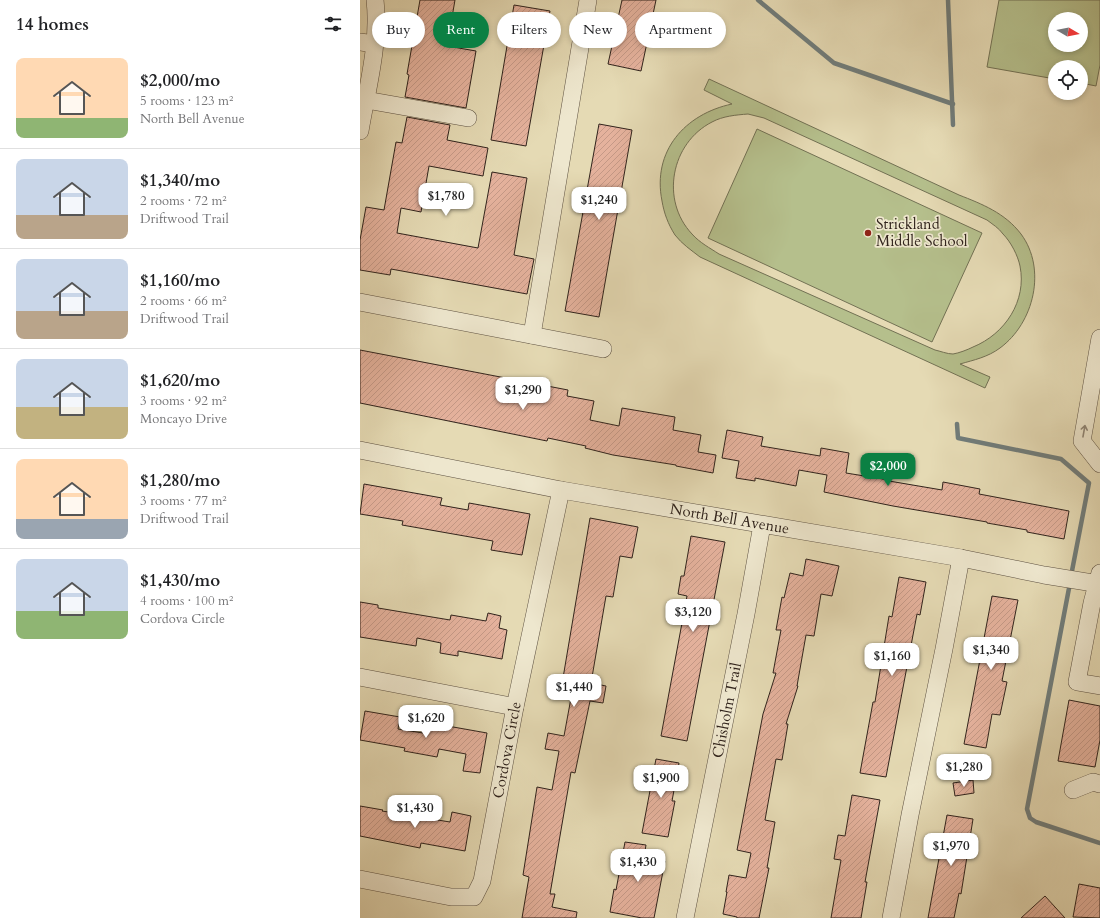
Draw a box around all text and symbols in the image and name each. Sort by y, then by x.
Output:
chip: Buy [372,12,425,48]
chip: Rent [433,12,489,48]
chip: Filters [497,12,561,48]
chip: New [569,12,627,48]
chip: Apartment [635,12,726,48]
north arrow [1048,12,1088,52]
map controls [1048,12,1088,100]
text: 14 homes [16,13,89,36]
icon: filters [322,13,344,35]
button: locate [1048,60,1088,100]
text: $2,000/mo [140,69,220,92]
icon: home [48,74,96,122]
text: 5 rooms · 123 m² [140,92,233,110]
text: North Bell Avenue [140,110,245,128]
text: $1,340/mo [140,169,220,192]
icon: home [48,175,96,223]
pin: $1,780 [413,183,479,217]
text: $1,780 [427,187,465,205]
pin: $1,240 [566,187,632,221]
text: $1,240 [580,191,618,209]
text: 2 rooms · 72 m² [140,192,227,210]
text: Driftwood Trail [140,210,229,228]
place label: Strickland Middle School [876,214,968,251]
marker: Strickland Middle School [863,228,873,238]
text: $1,160/mo [140,269,220,292]
icon: home [48,275,96,323]
text: 2 rooms · 66 m² [140,292,227,310]
text: Driftwood Trail [140,310,229,328]
text: $1,620/mo [140,369,220,392]
icon: home [48,375,96,423]
pin: $1,290 [490,377,556,411]
text: $1,290 [504,381,542,399]
text: 3 rooms · 92 m² [140,392,227,410]
text: Moncayo Drive [140,410,227,428]
one-way arrow [1080,425,1088,438]
pin: $2,000 [855,453,921,487]
text: $2,000 [869,457,907,475]
text: $1,280/mo [140,469,220,492]
icon: home [48,475,96,523]
text: 3 rooms · 77 m² [140,492,227,510]
street label: North Bell Avenue [668,499,791,539]
text: Driftwood Trail [140,510,229,528]
text: $1,430/mo [140,569,220,592]
icon: home [48,575,96,623]
text: 4 rooms · 100 m² [140,592,233,610]
pin: $3,120 [660,599,726,633]
text: $3,120 [674,603,712,621]
text: Cordova Circle [140,610,225,628]
pin: $1,340 [958,637,1024,671]
text: $1,340 [972,641,1010,659]
pin: $1,160 [859,643,925,677]
text: $1,160 [873,647,911,665]
street label: Chisholm Trail [707,661,746,760]
pin: $1,440 [541,674,607,708]
text: $1,440 [555,678,593,696]
street label: Cordova Circle [488,700,526,800]
pin: $1,620 [393,705,459,739]
text: $1,620 [407,709,445,727]
pin: $1,280 [931,754,997,788]
text: $1,280 [945,758,983,776]
pin: $1,900 [628,765,694,799]
text: $1,900 [642,769,680,787]
pin: $1,430 [382,795,448,829]
text: $1,430 [396,799,434,817]
pin: $1,970 [918,833,984,867]
text: $1,970 [932,837,970,855]
pin: $1,430 [605,849,671,883]
text: $1,430 [619,853,657,871]

